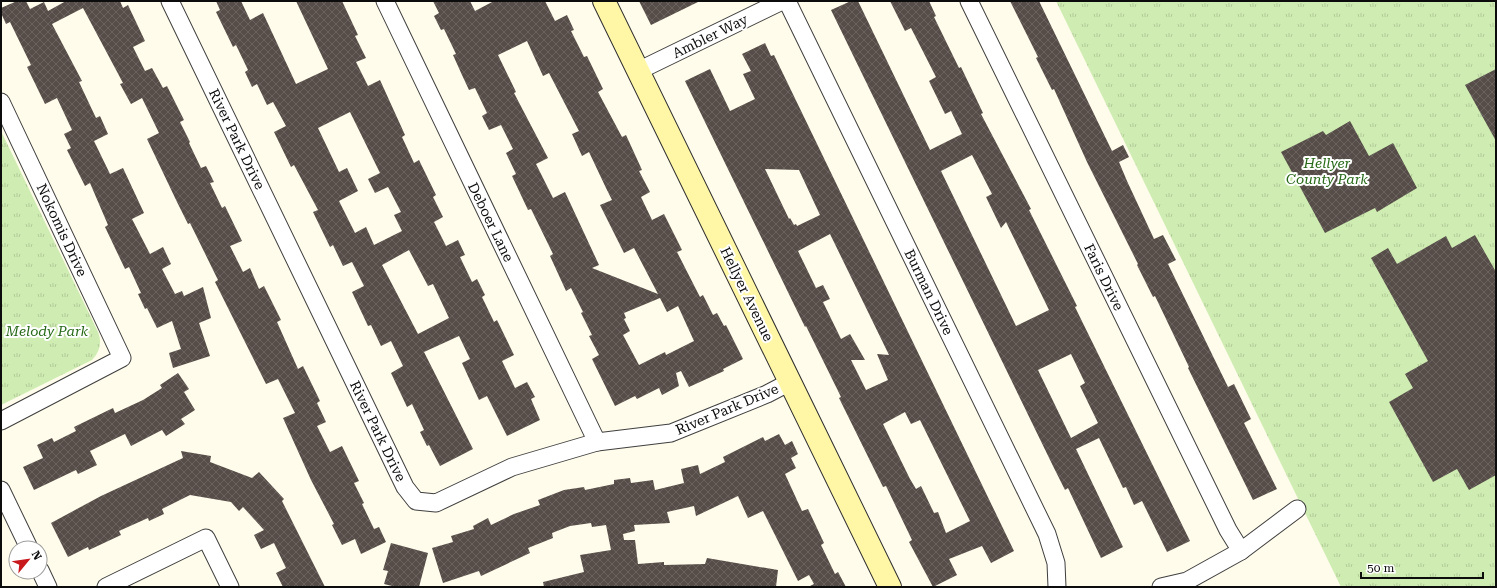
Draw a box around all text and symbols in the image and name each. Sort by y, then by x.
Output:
street label: Ambler Way [670,11,751,61]
street label: River Park Drive [206,86,268,192]
park label: Hellyer County Park [1286,155,1368,187]
street label: Deboer Lane [465,180,517,265]
street label: Nokomis Drive [33,181,91,279]
street label: Faris Drive [1081,241,1127,313]
street label: Hellyer Avenue [717,244,777,344]
street label: Burman Drive [901,247,957,338]
park label: Melody Park [5,323,89,339]
street label: River Park Drive [347,378,409,484]
street label: River Park Drive [673,380,781,438]
north arrow [8,540,48,580]
text: N [29,549,44,563]
scale bar [1361,554,1483,580]
text: 50 m [1367,561,1394,575]

